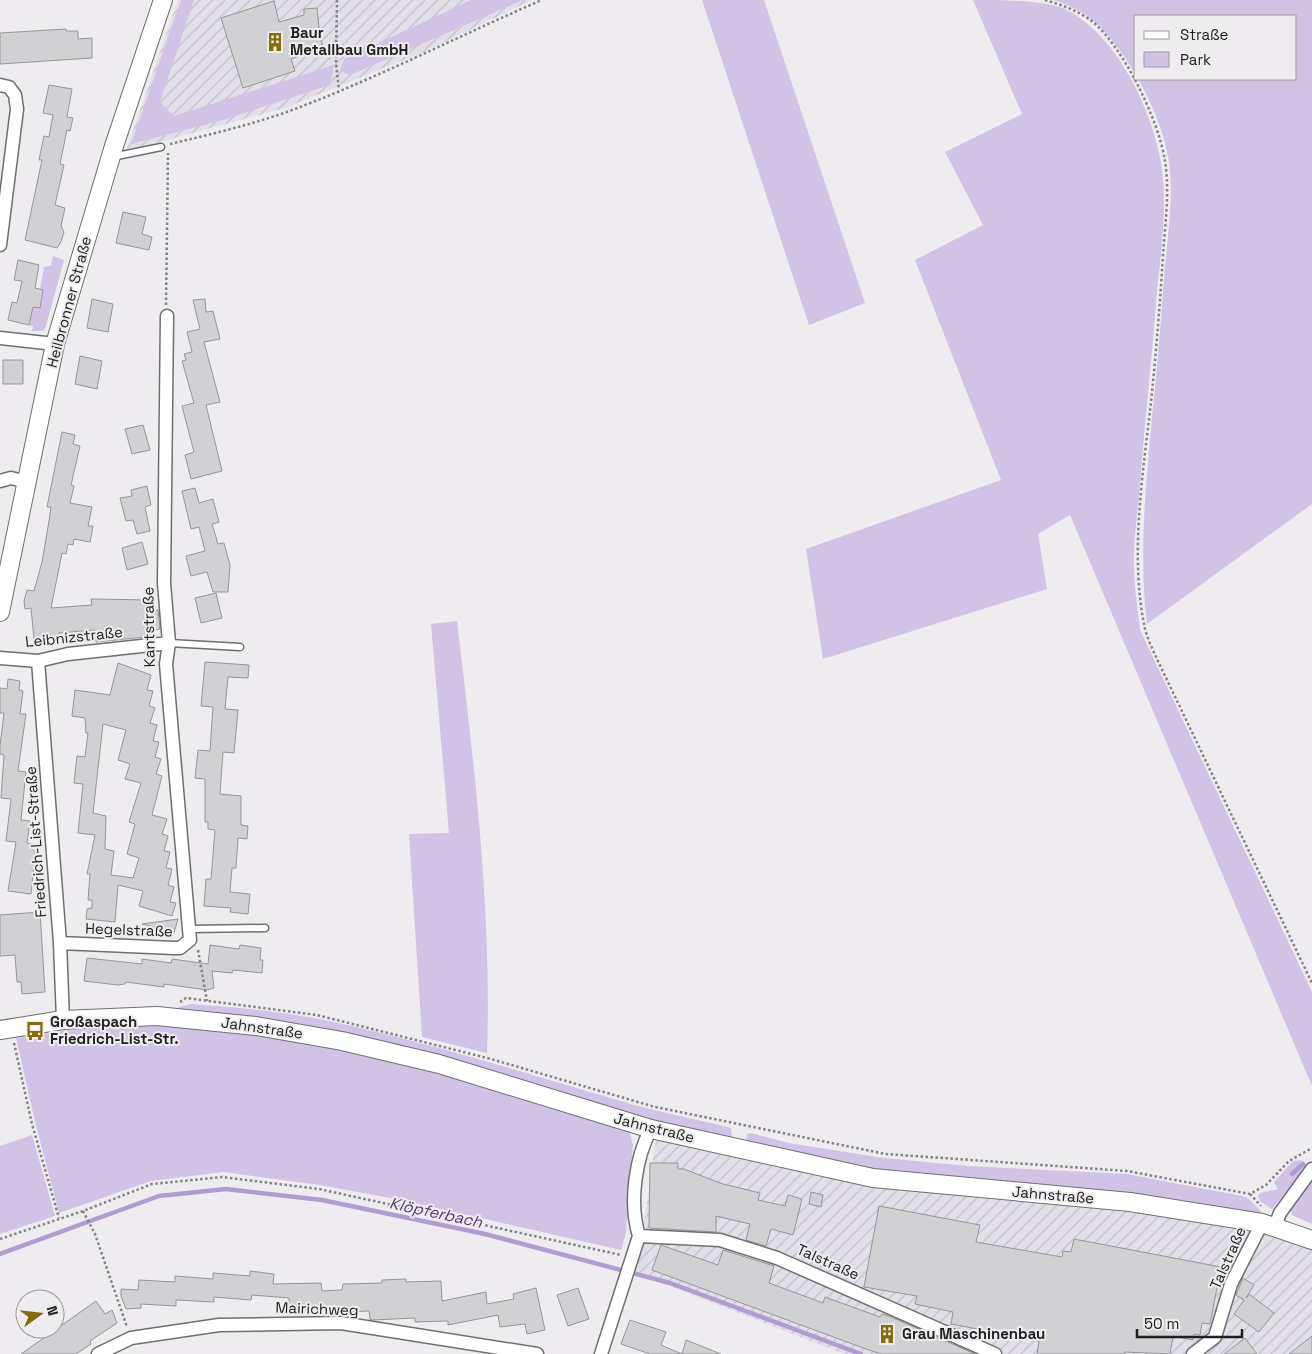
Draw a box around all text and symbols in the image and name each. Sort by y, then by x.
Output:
legend [1134,15,1297,80]
place label: Baur Metallbau GmbH [290,23,408,59]
text: Straße [1180,25,1229,44]
building icon: Baur Metallbau GmbH [264,31,286,53]
text: Park [1180,50,1211,69]
street label: Heilbronner Straße [42,234,95,370]
street label: Kantstraße [138,586,159,667]
street label: Leibnizstraße [24,622,124,651]
street label: Friedrich-List-Straße [21,766,50,918]
street label: Hegelstraße [85,918,173,941]
place label: Großaspach Friedrich-List-Str. [50,1012,179,1048]
street label: Jahnstraße [220,1012,304,1043]
bus stop icon: Großaspach Friedrich-List-Str. [24,1020,46,1042]
street label: Jahnstraße [612,1108,697,1147]
street label: Jahnstraße [1011,1181,1095,1208]
water label: Klöpferbach [388,1192,485,1233]
street label: Talstraße [1205,1223,1250,1292]
street label: Talstraße [794,1239,863,1284]
north arrow [15,1289,65,1339]
street label: Mairichweg [275,1298,359,1319]
text: N [43,1304,62,1318]
scale bar [1137,1306,1242,1338]
text: 50 m [1144,1314,1179,1333]
building icon: Grau Maschinenbau [876,1323,898,1345]
place label: Grau Maschinenbau [902,1324,1045,1343]

